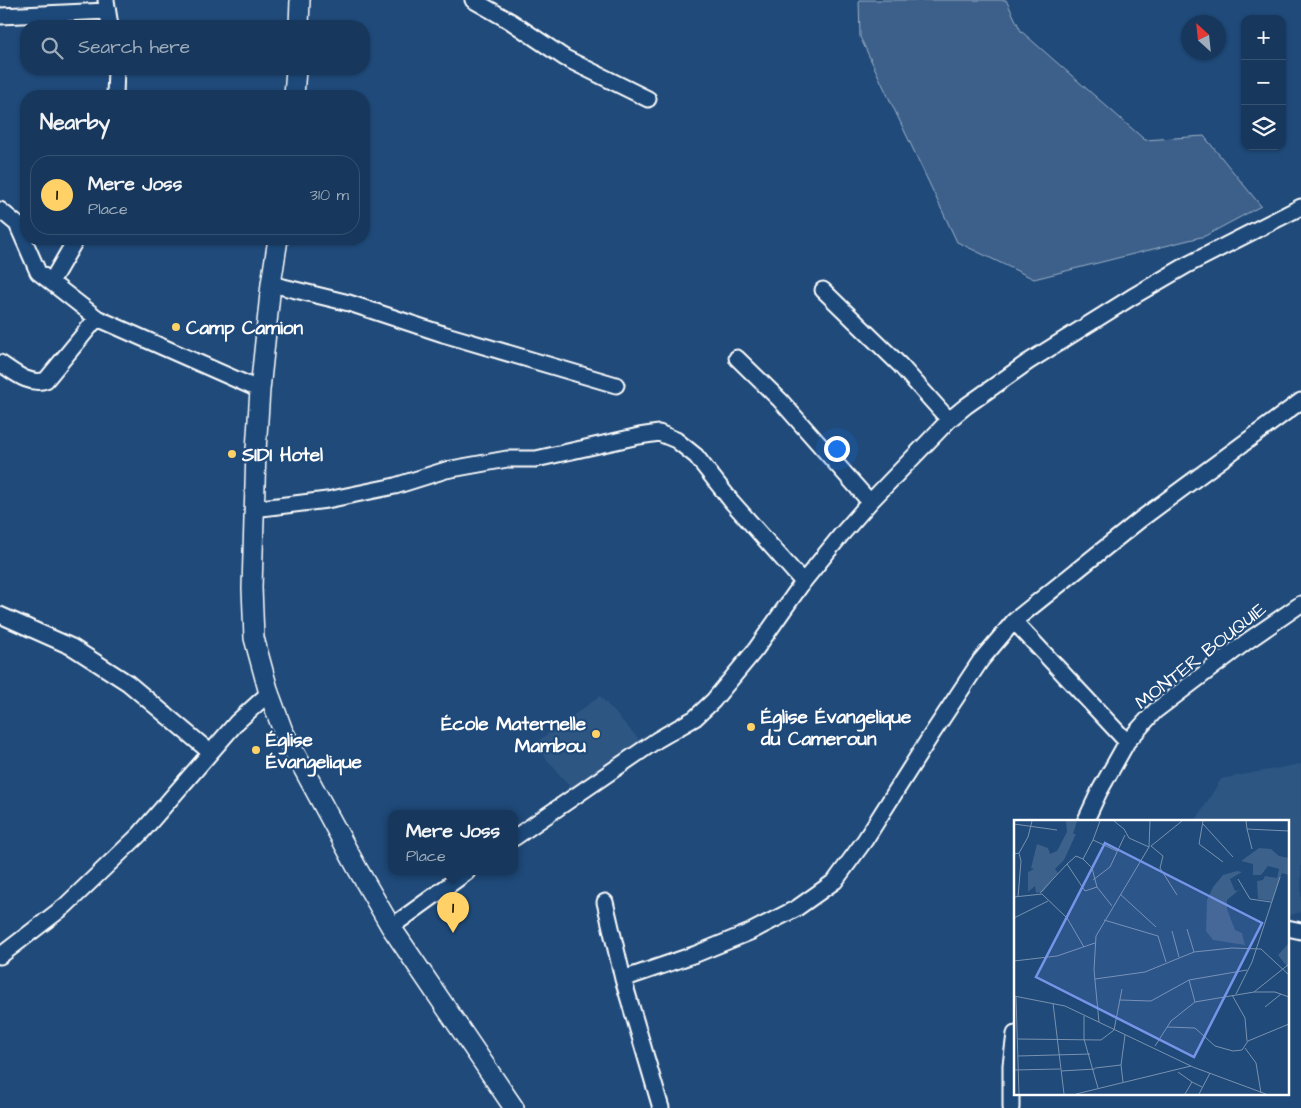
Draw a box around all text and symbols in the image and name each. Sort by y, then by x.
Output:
north arrow [1181,15,1226,60]
map controls [1241,15,1286,150]
button: + [1241,15,1286,60]
search box [20,20,370,75]
icon: search [38,34,66,62]
text: Search here [78,34,190,61]
button: − [1241,60,1286,105]
button: layers [1241,105,1286,150]
text: Nearby [40,108,110,137]
text: Mere Joss [88,171,182,198]
text: 1 [56,184,58,206]
text: 310 m [310,184,349,206]
text: Place [88,198,128,220]
place label: Camp Camion [186,315,304,342]
marker: Camp Camion [170,321,182,333]
your location [824,436,850,462]
place label: SIDI Hotel [241,442,323,469]
marker: SIDI Hotel [226,448,238,460]
street label: MONTER BOUQUIE [1130,596,1272,716]
place label: Église Évangelique du Cameroun [760,704,912,753]
place label: École Maternelle Mambou [441,711,587,760]
marker: Église Évangelique du Cameroun [745,721,757,733]
place label: Église Évangelique [266,727,363,777]
marker: École Maternelle Mambou [590,728,602,740]
marker: Église Évangelique [250,744,262,756]
popup [388,810,518,875]
text: Mere Joss [406,818,500,845]
inset map [1014,820,1288,1096]
text: Place [406,845,446,867]
pin: 1 [437,892,469,933]

